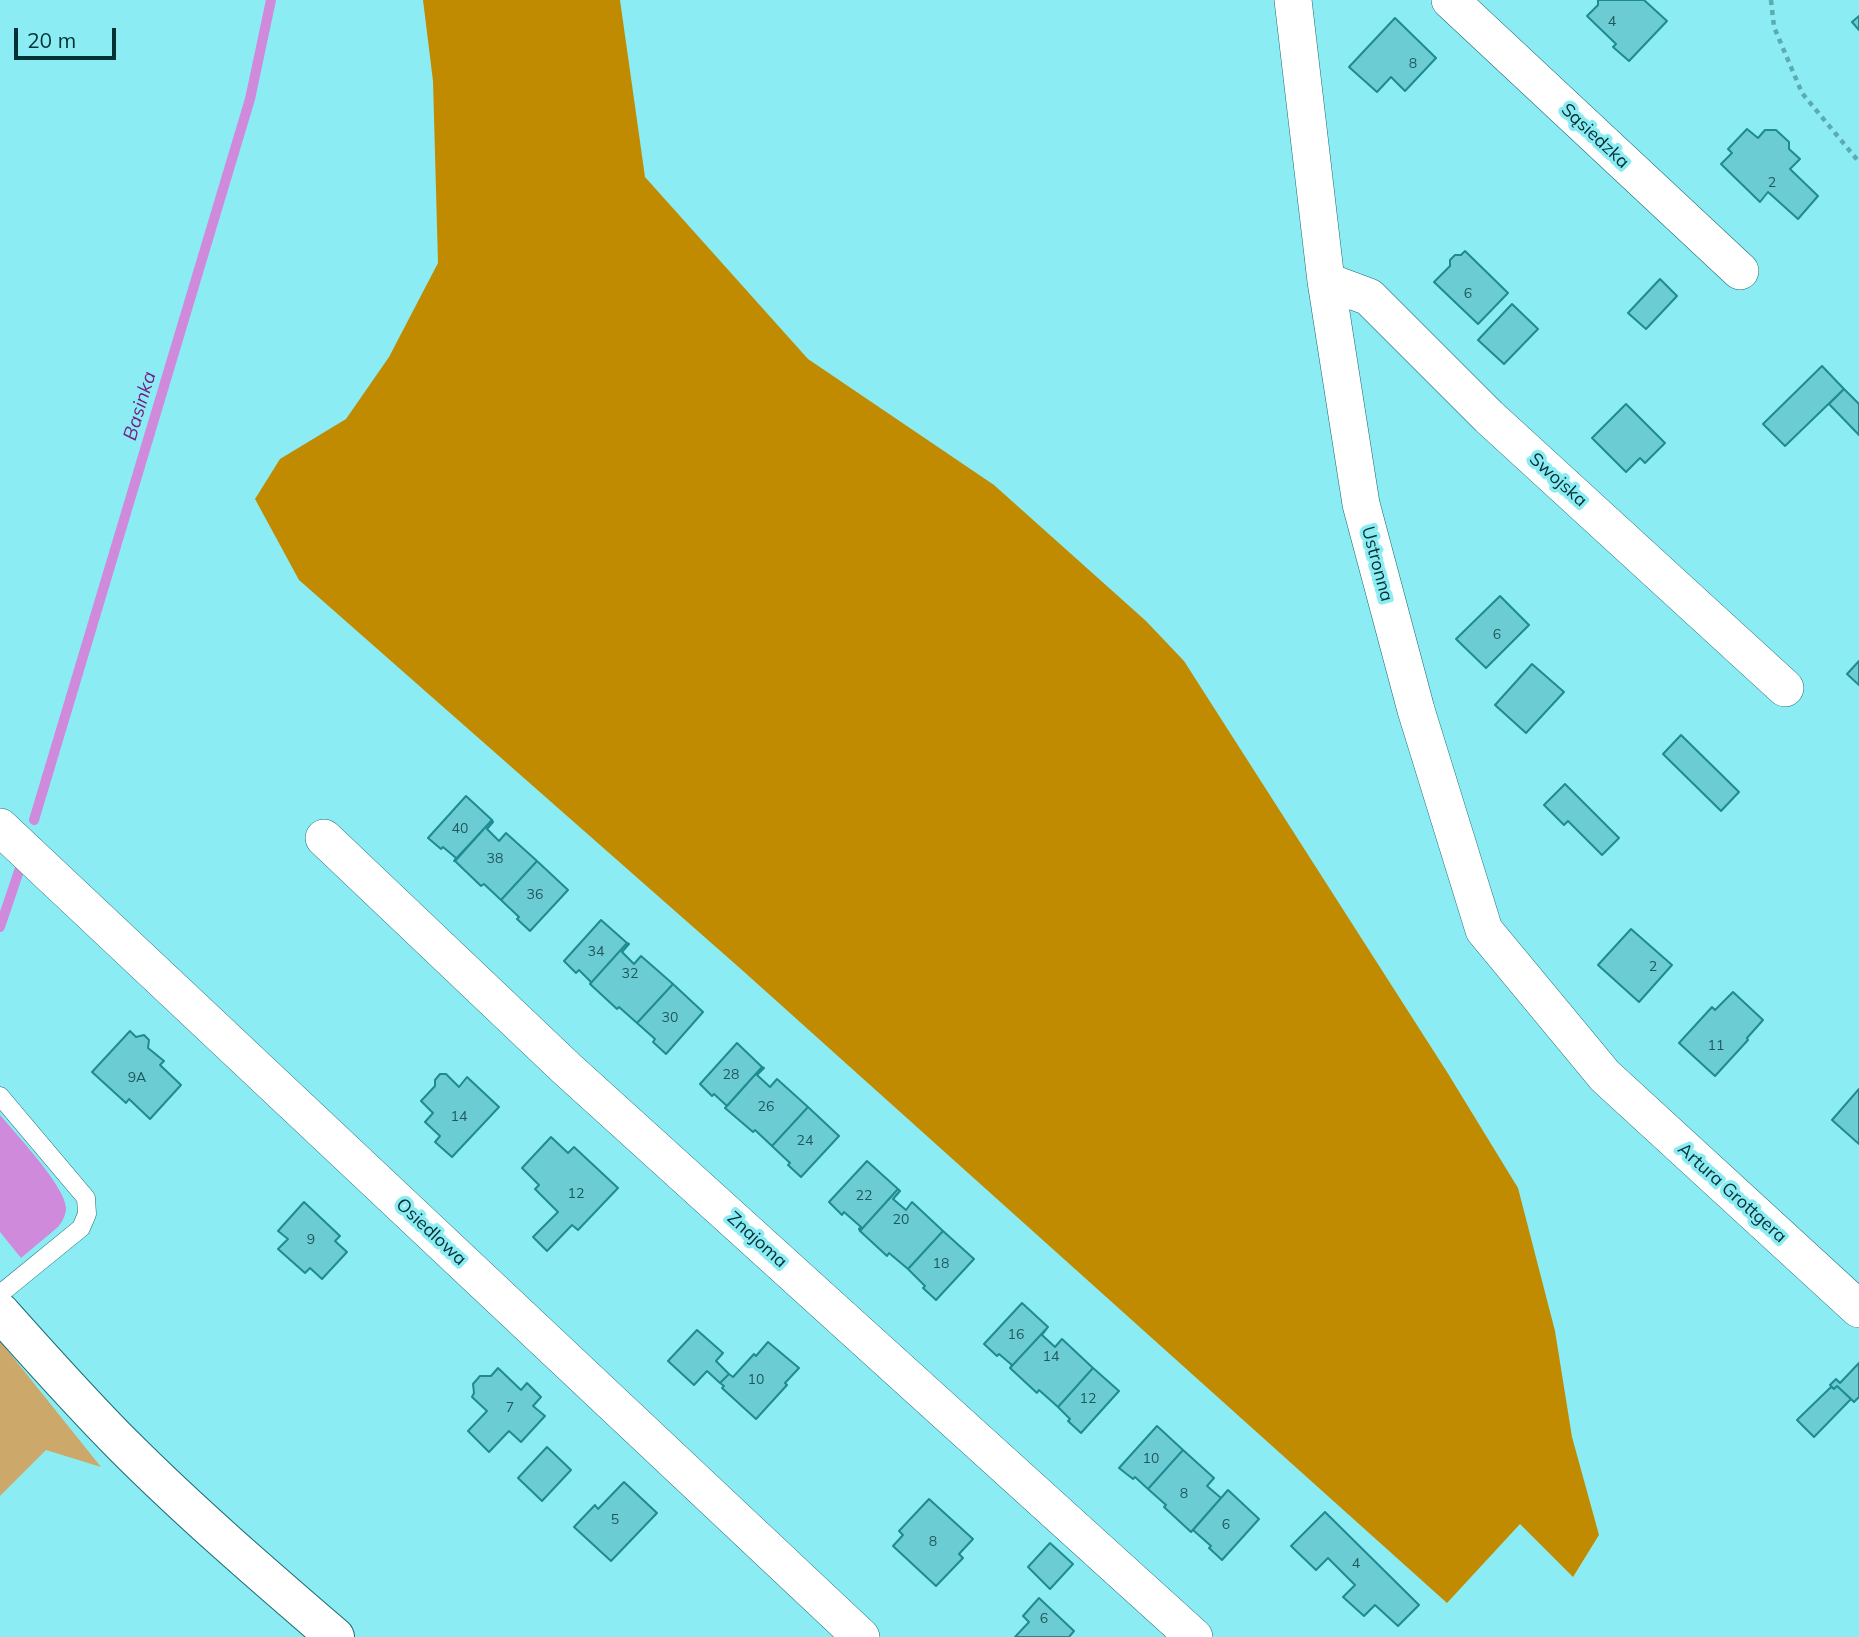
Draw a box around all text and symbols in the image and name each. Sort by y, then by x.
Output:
scale bar [18,14,119,58]
house number: 4 [1608,14,1616,30]
text: 20 m [27,27,76,53]
house number: 8 [1409,56,1417,72]
street label: Sąsiedzka [1557,99,1633,173]
house number: 2 [1768,175,1776,191]
house number: 6 [1464,286,1472,302]
water label: Basinka [119,369,161,443]
street label: Swojska [1525,449,1591,511]
street label: Ustronna [1357,524,1397,604]
house number: 6 [1493,627,1501,643]
house number: 40 [452,821,468,837]
house number: 38 [487,851,503,867]
house number: 36 [527,887,543,903]
house number: 34 [588,944,604,960]
house number: 2 [1649,959,1657,975]
house number: 32 [622,966,638,982]
house number: 30 [662,1010,678,1026]
house number: 11 [1708,1038,1724,1054]
house number: 28 [723,1067,739,1083]
house number: 9A [128,1070,146,1086]
house number: 26 [758,1099,774,1115]
house number: 14 [451,1109,467,1125]
house number: 24 [797,1133,813,1149]
street label: Artura Grottgera [1673,1139,1791,1247]
house number: 12 [568,1186,584,1202]
house number: 22 [856,1188,872,1204]
street label: Osiedlowa [391,1194,471,1270]
street label: Znajoma [723,1207,791,1273]
house number: 20 [893,1212,909,1228]
house number: 9 [307,1232,315,1248]
house number: 18 [933,1256,949,1272]
house number: 16 [1008,1327,1024,1343]
house number: 14 [1043,1349,1059,1365]
house number: 10 [748,1372,764,1388]
house number: 12 [1080,1391,1096,1407]
house number: 7 [506,1400,514,1416]
house number: 10 [1143,1451,1159,1467]
house number: 8 [1180,1486,1188,1502]
house number: 5 [611,1512,619,1528]
house number: 6 [1222,1517,1230,1533]
house number: 8 [929,1534,937,1550]
house number: 4 [1352,1556,1360,1572]
house number: 6 [1040,1611,1048,1627]

